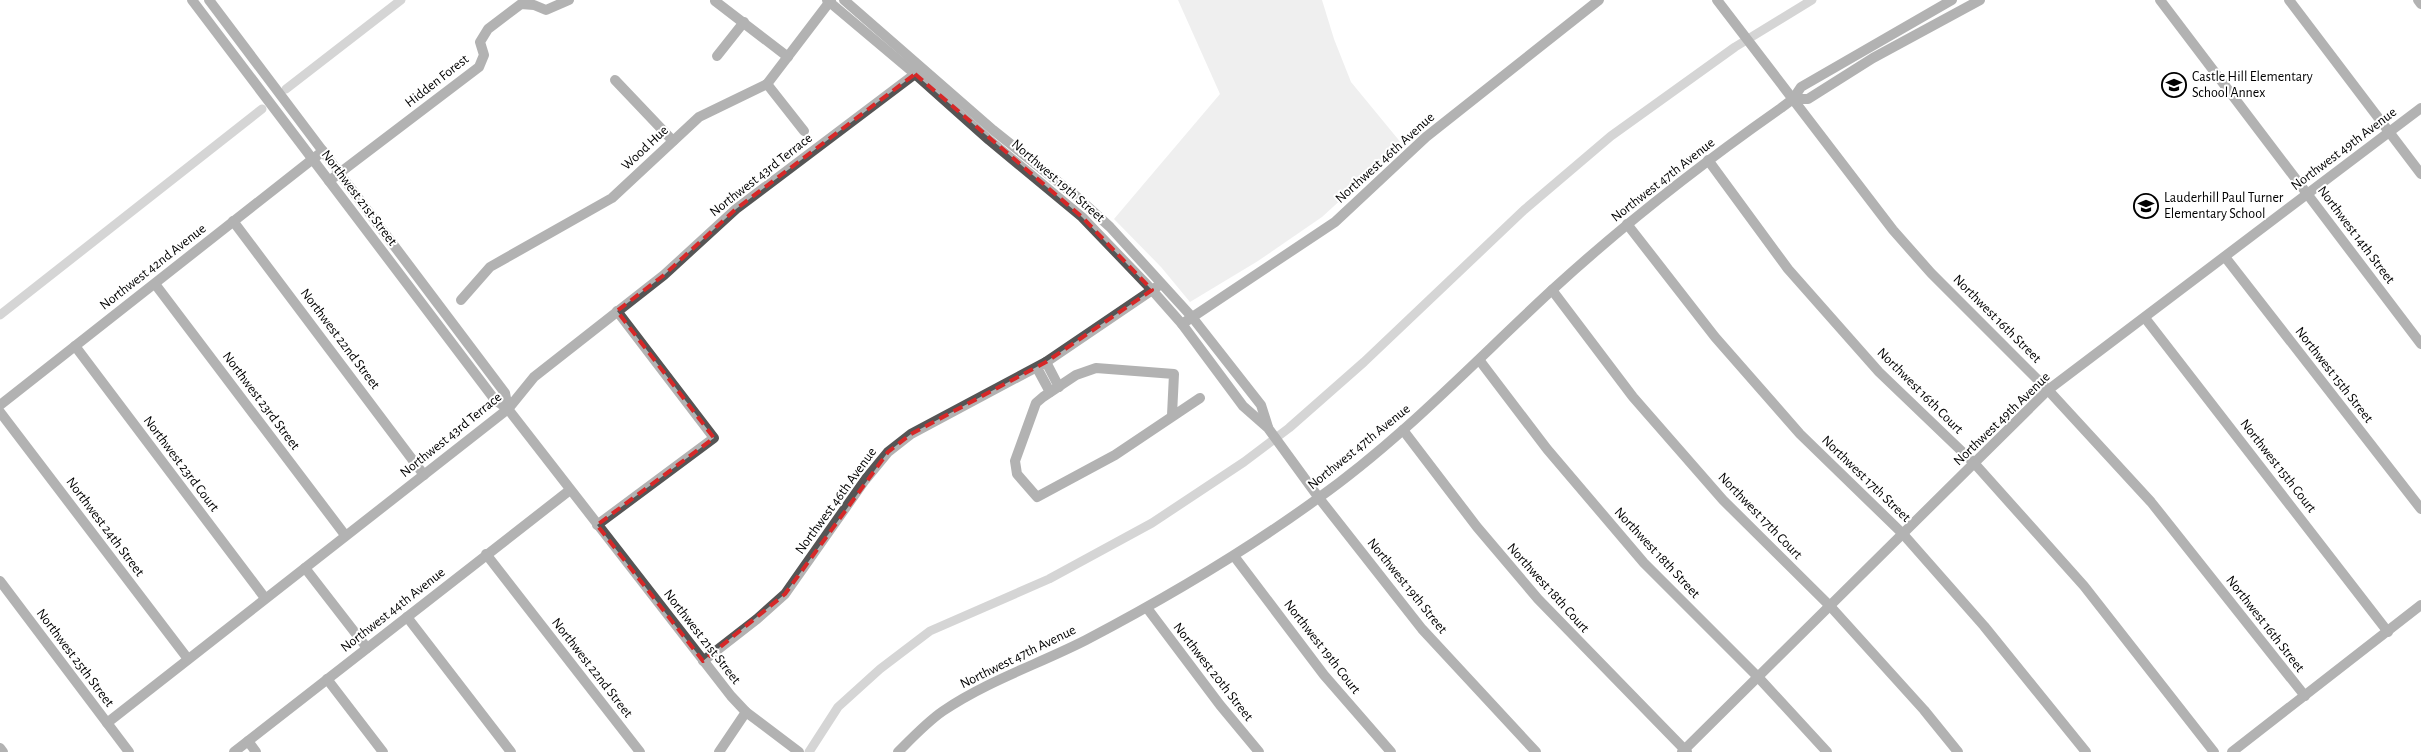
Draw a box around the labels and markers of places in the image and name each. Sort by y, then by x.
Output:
place label: Castle Hill Elementary School Annex [2192,70,2313,100]
school or university icon: Castle Hill Elementary School Annex [2161,72,2187,98]
place label: Lauderhill Paul Turner Elementary School [2164,191,2284,221]
school or university icon: Lauderhill Paul Turner Elementary School [2133,193,2159,219]

